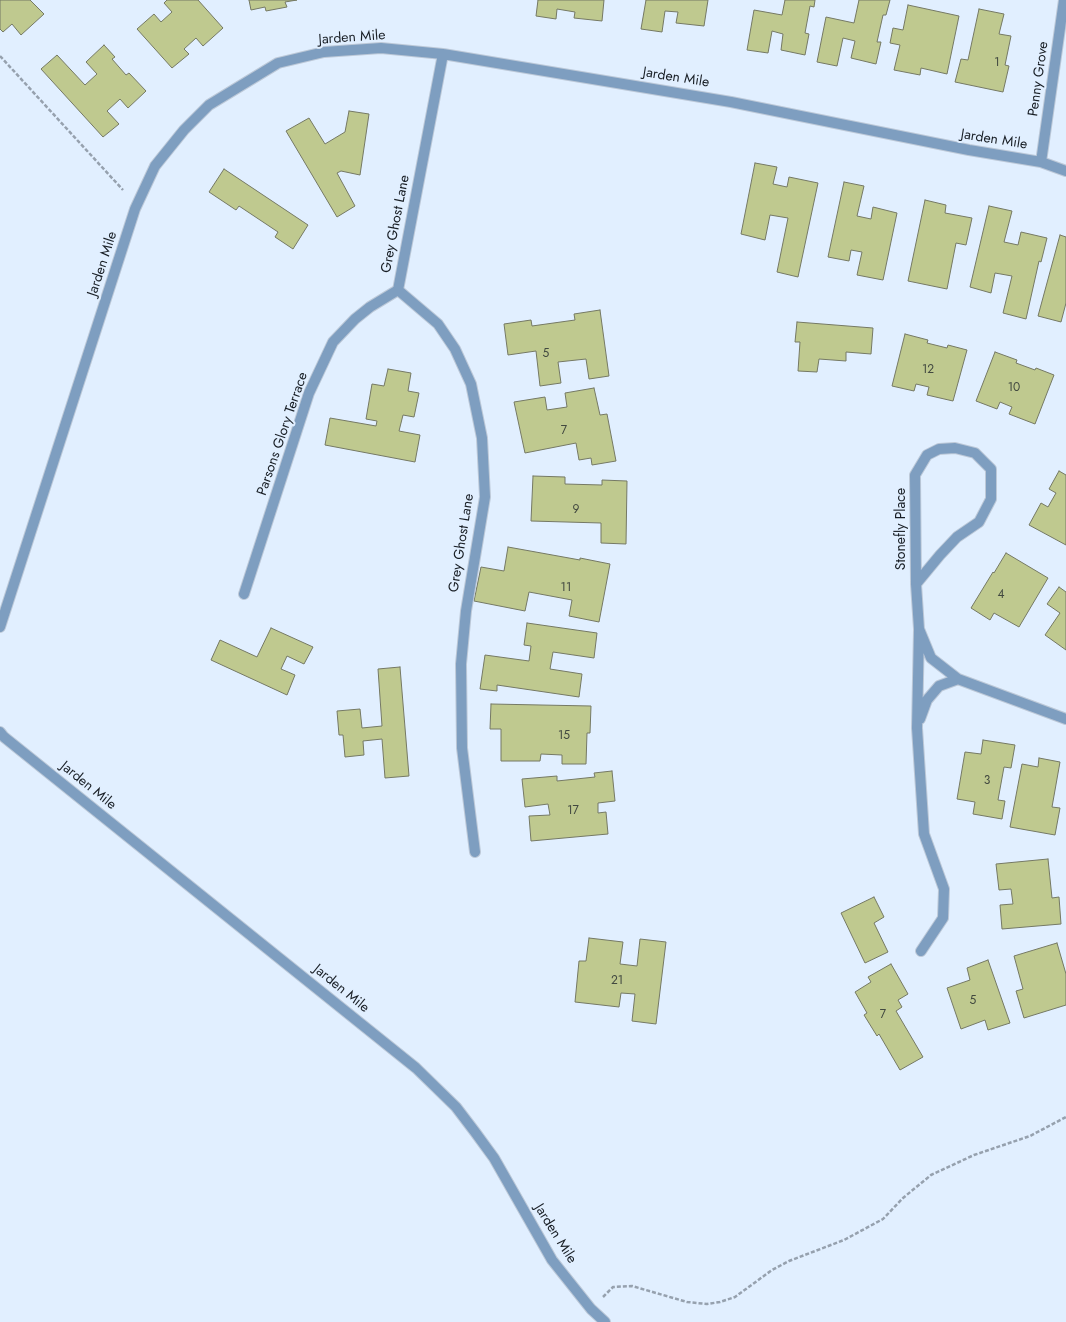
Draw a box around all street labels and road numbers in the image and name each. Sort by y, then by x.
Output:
street label: Jarden Mile [318,27,386,49]
street label: Penny Grove [1025,40,1053,118]
street label: Jarden Mile [642,64,710,92]
street label: Jarden Mile [960,126,1028,154]
street label: Grey Ghost Lane [378,174,414,274]
street label: Jarden Mile [85,230,121,298]
street label: Parsons Glory Terrace [254,370,312,498]
street label: Stonefly Place [894,488,910,570]
street label: Grey Ghost Lane [446,493,478,593]
street label: Jarden Mile [57,758,119,814]
street label: Jarden Mile [310,961,372,1017]
street label: Jarden Mile [530,1201,580,1267]

